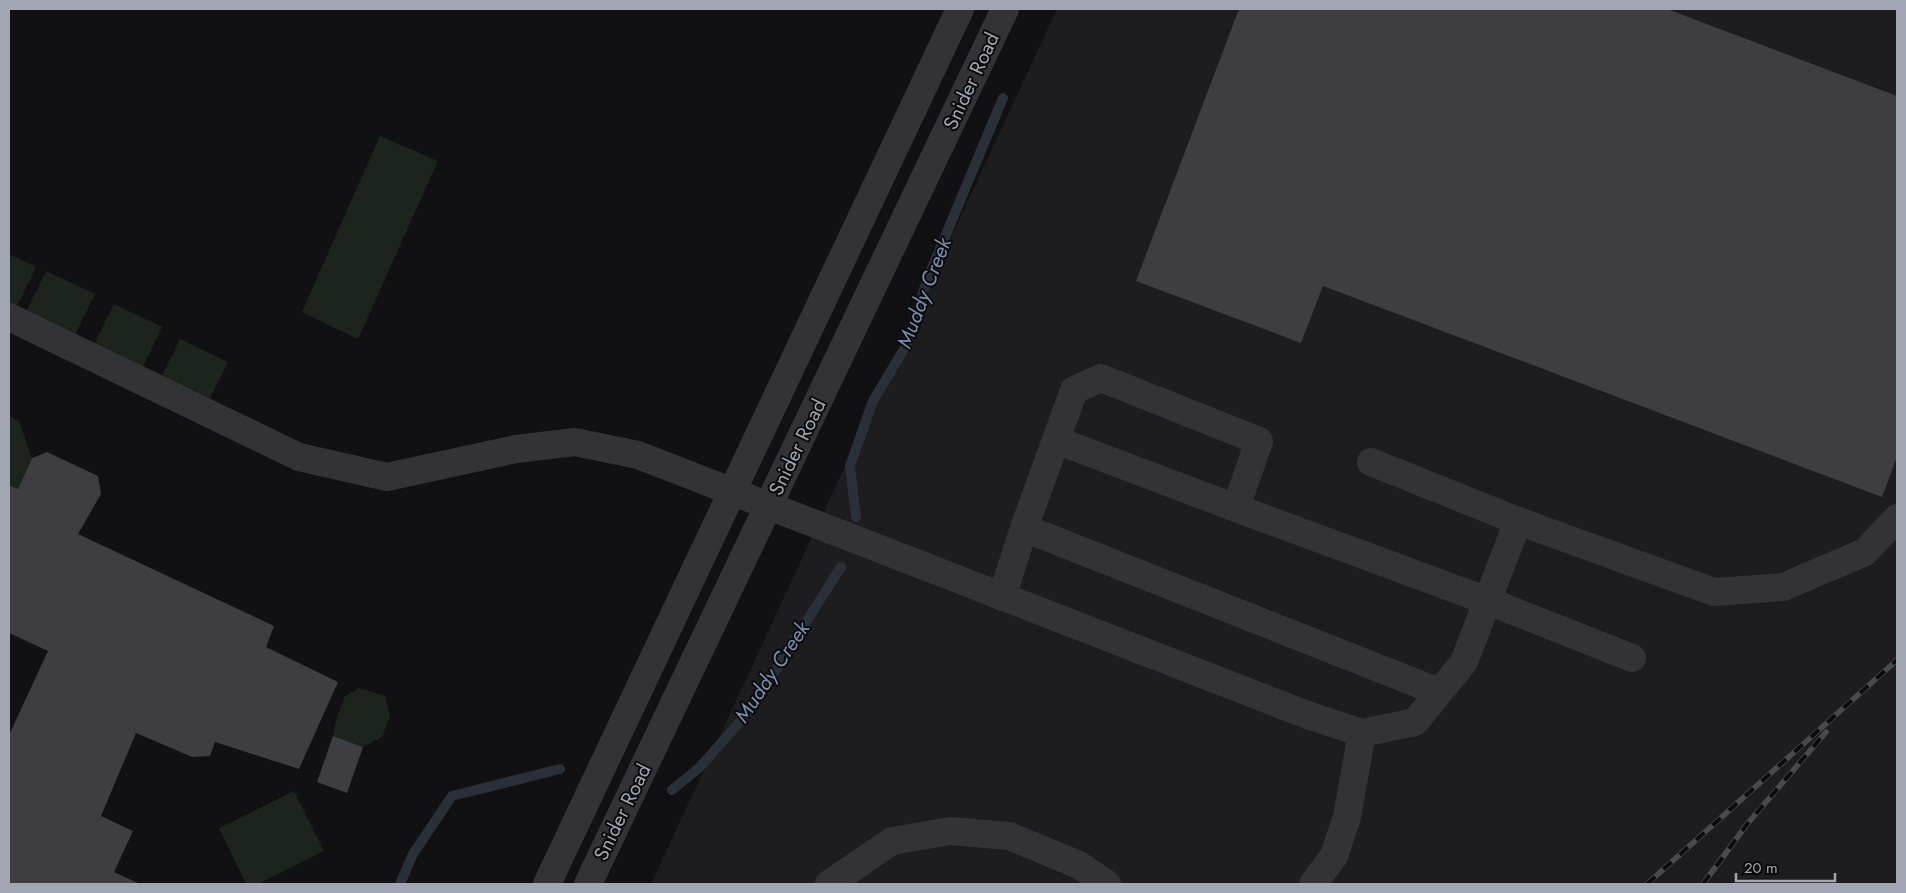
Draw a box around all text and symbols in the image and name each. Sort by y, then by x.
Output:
street label: Snider Road [936,28,1007,135]
water label: Muddy Creek [889,232,959,353]
street label: Snider Road [762,394,833,500]
water label: Muddy Creek [727,615,818,729]
street label: Snider Road [587,759,658,865]
scale bar [1736,850,1835,882]
text: 20 m [1744,857,1778,879]

